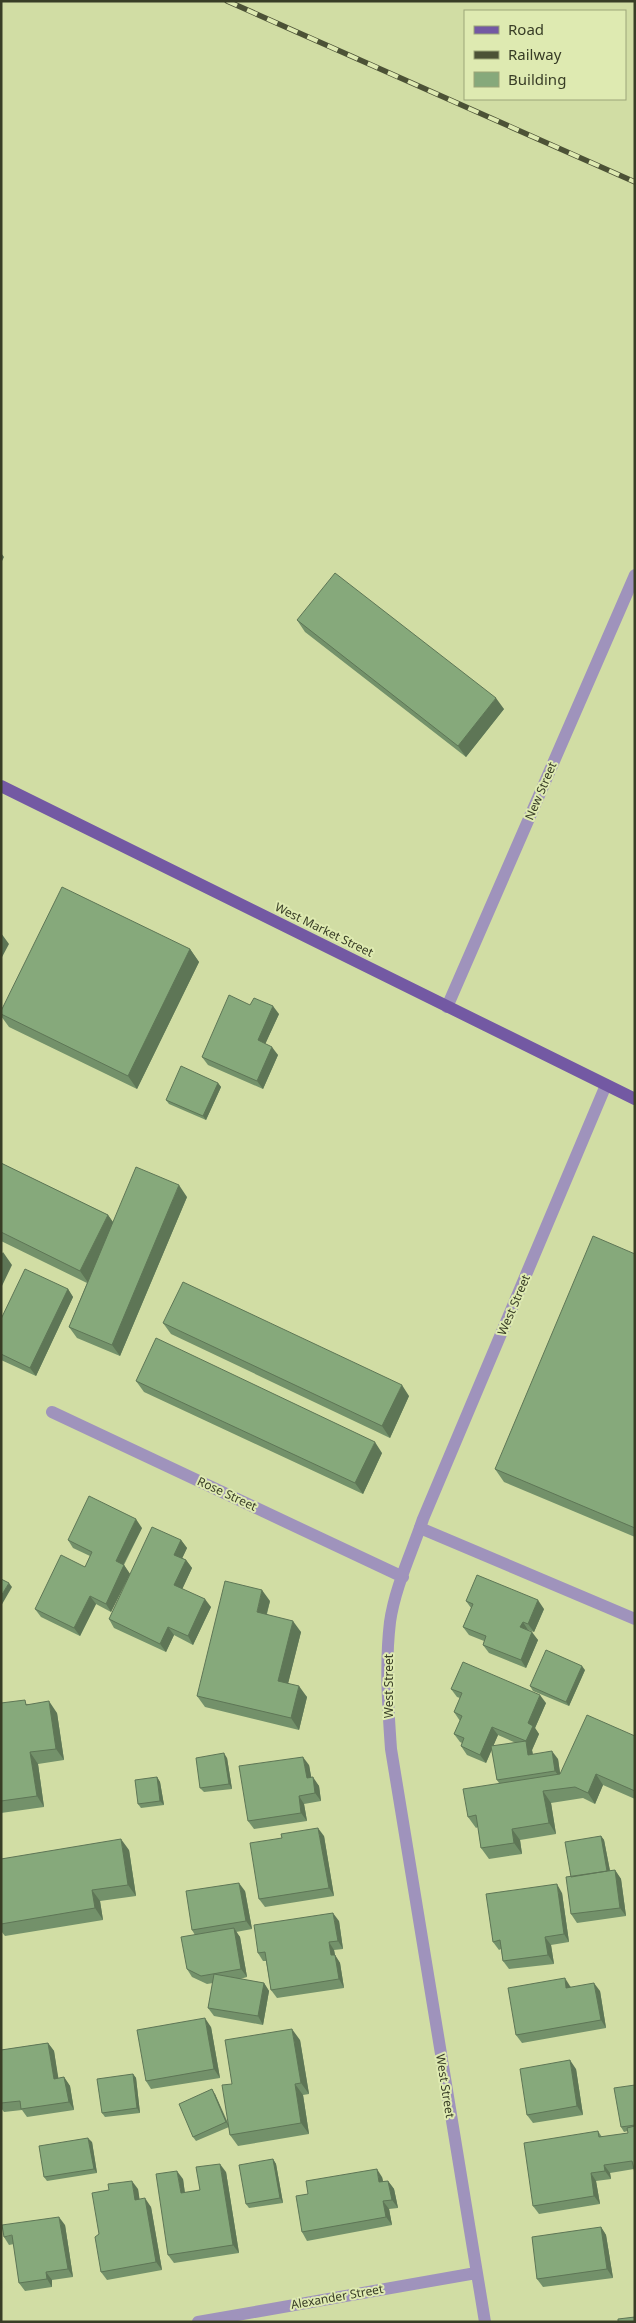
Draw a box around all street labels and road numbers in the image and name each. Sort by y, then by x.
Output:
street label: New Street [521,758,561,823]
street label: West Market Street [272,898,377,961]
street label: West Street [493,1271,534,1338]
street label: Rose Street [195,1472,260,1515]
street label: West Street [380,1653,397,1718]
street label: West Street [432,2053,459,2120]
street label: Alexander Street [289,2280,385,2313]

